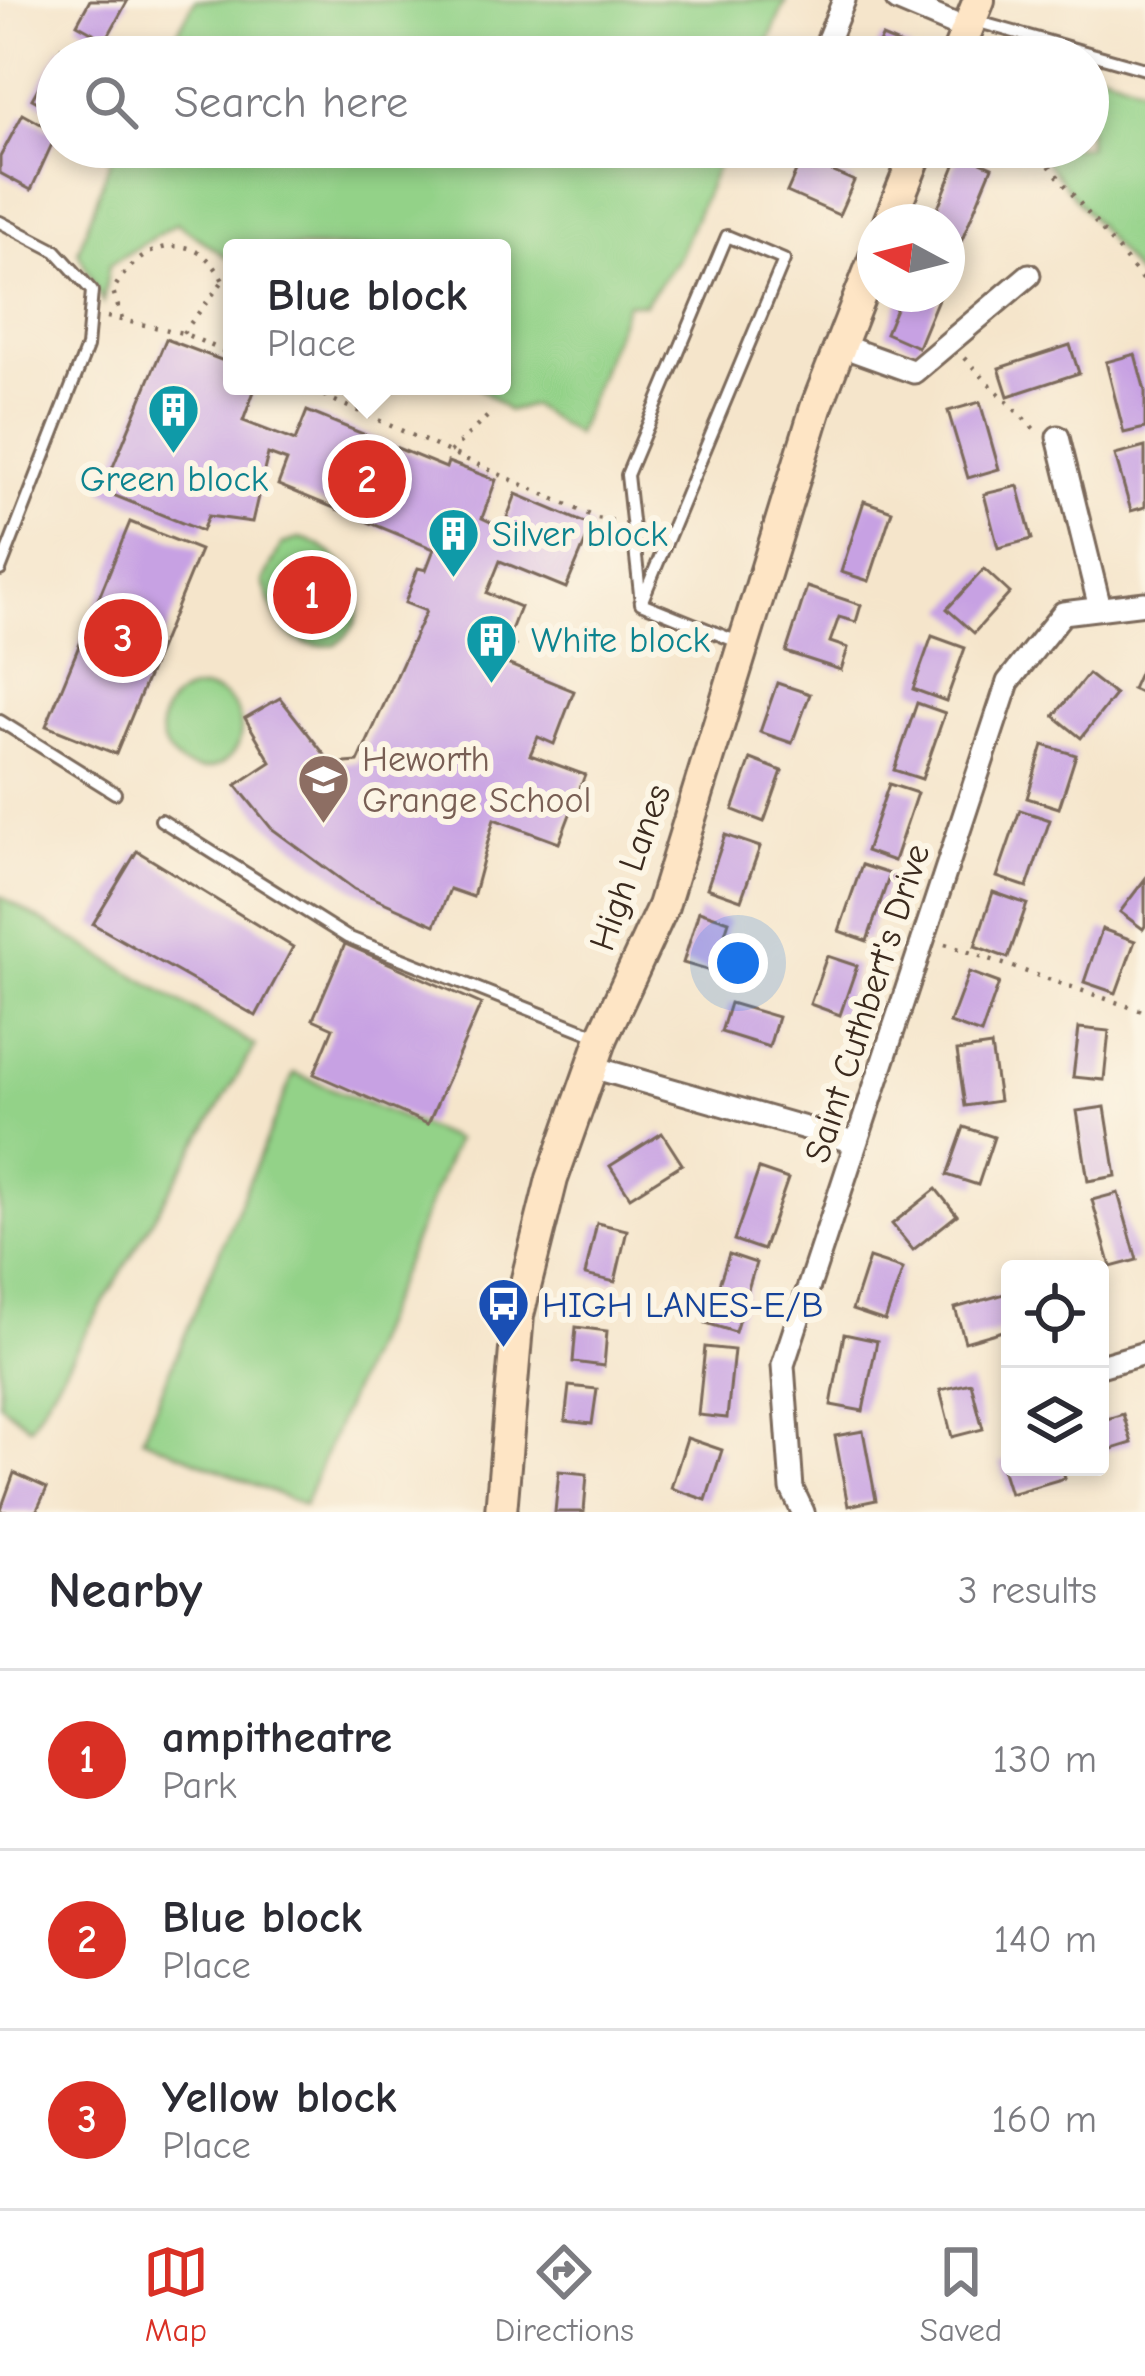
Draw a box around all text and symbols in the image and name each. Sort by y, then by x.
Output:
search box [36,36,1109,168]
icon: search [78,69,144,135]
text: Search here [174,76,408,128]
north arrow [857,204,965,312]
popup [223,239,511,395]
text: Blue block [267,269,467,321]
text: Place [267,321,356,366]
building icon: Green block [146,382,202,456]
pin: 2 [328,434,406,524]
place label: Green block [80,459,269,500]
building icon: Silver block [425,505,481,579]
place label: Silver block [492,514,668,555]
pin: 1 [273,550,351,640]
pin: 3 [84,593,162,683]
building icon: White block [464,611,520,685]
place label: White block [531,620,711,661]
place label: Heworth Grange School [362,739,592,821]
school or university icon: Heworth Grange School [295,751,351,825]
street label: High Lanes [581,779,679,956]
street label: Saint Cuthbert's Drive [797,839,938,1168]
your location [708,933,768,993]
map controls [1001,1260,1109,1476]
button: locate [1001,1260,1109,1368]
bus stop icon: HIGH LANES-E/B [475,1276,531,1350]
place label: HIGH LANES-E/B [542,1285,823,1326]
button: layers [1001,1368,1109,1476]
text: Nearby [48,1561,202,1620]
text: 3 results [958,1568,1097,1613]
text: ampitheatre [162,1711,392,1763]
text: 1 [79,1737,95,1782]
text: 130 m [993,1737,1097,1782]
text: Park [162,1763,237,1808]
text: Blue block [162,1891,362,1943]
text: 2 [77,1917,97,1962]
text: 140 m [994,1917,1097,1962]
text: Place [162,1943,251,1988]
text: Yellow block [162,2071,397,2123]
text: 3 [77,2097,97,2142]
text: 160 m [991,2097,1097,2142]
text: Place [162,2123,251,2168]
tab: Map [143,2239,209,2349]
tab: Directions [495,2239,634,2349]
tab: Saved [920,2239,1002,2349]

